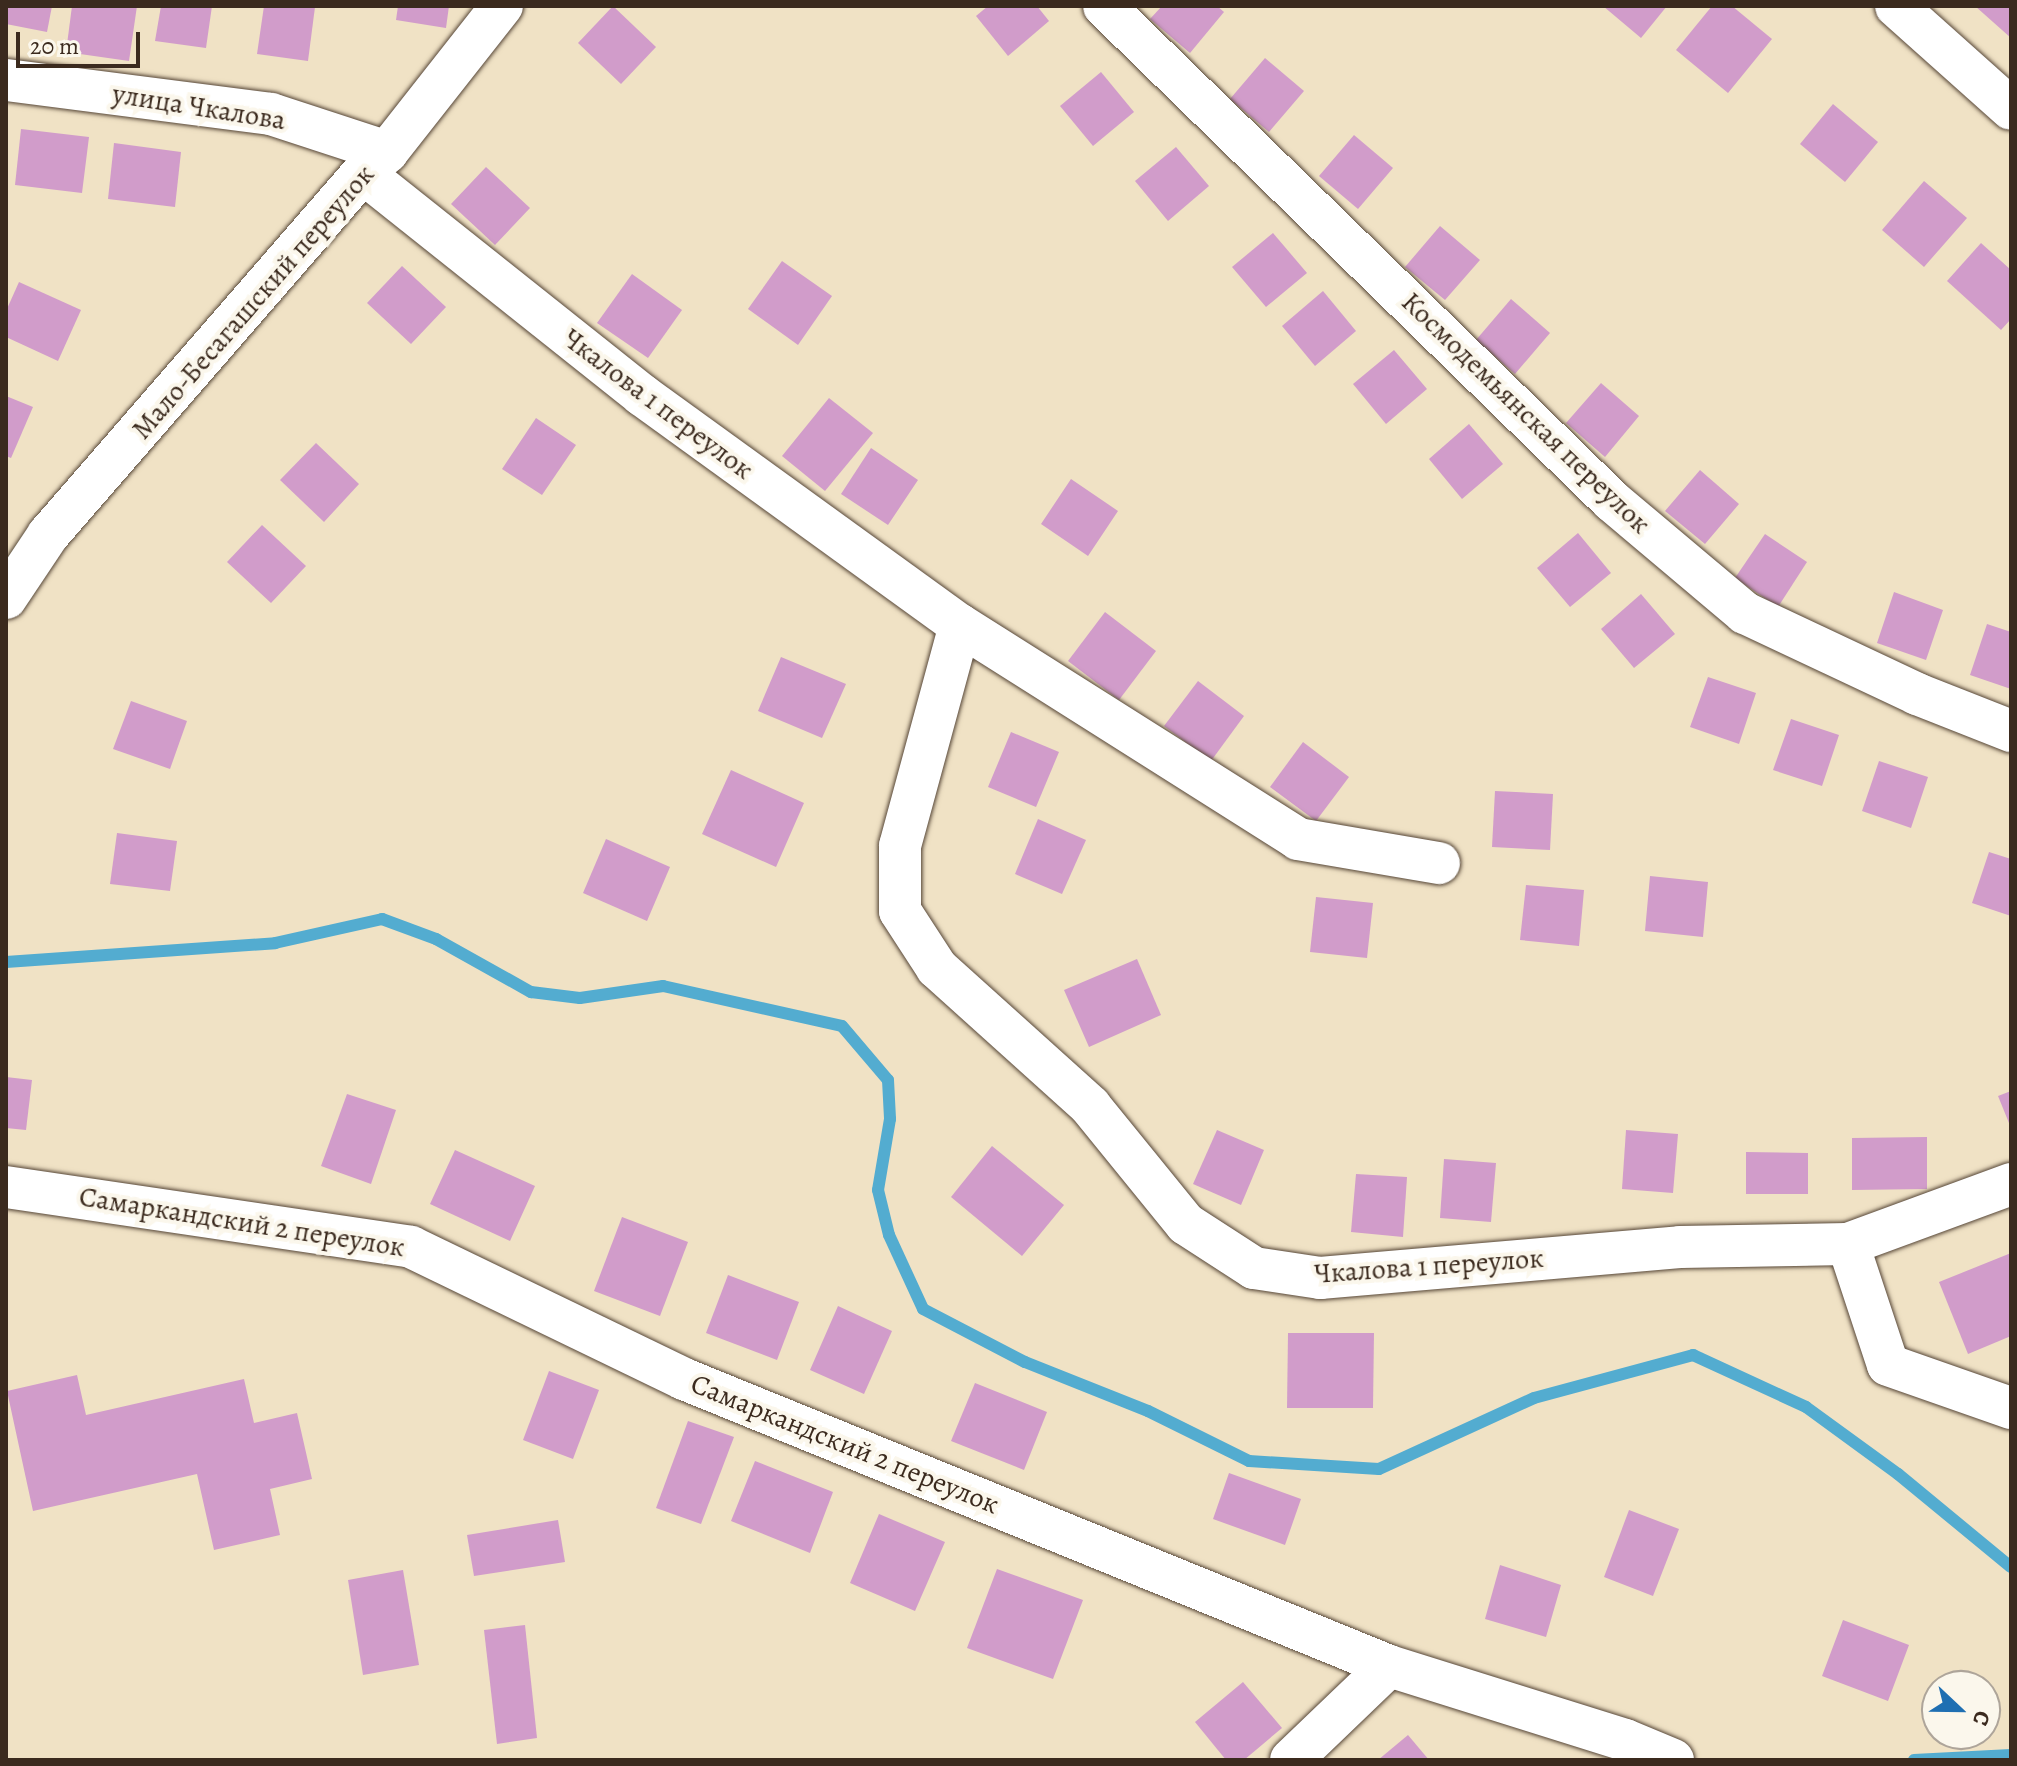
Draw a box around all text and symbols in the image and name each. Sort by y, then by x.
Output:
scale bar [20,16,144,66]
text: 20 m [30,30,79,62]
street label: улица Чкалова [110,77,288,137]
street label: Мало-Бесагашский переулок [125,158,381,446]
street label: Космодемьянская переулок [1395,285,1657,541]
street label: Чкалова 1 переулок [556,321,760,487]
street label: Самаркандский 2 переулок [77,1180,407,1264]
street label: Чкалова 1 переулок [1313,1241,1545,1291]
street label: Самаркандский 2 переулок [686,1367,1004,1521]
north arrow [1921,1670,2001,1750]
text: С [1965,1706,1998,1730]

